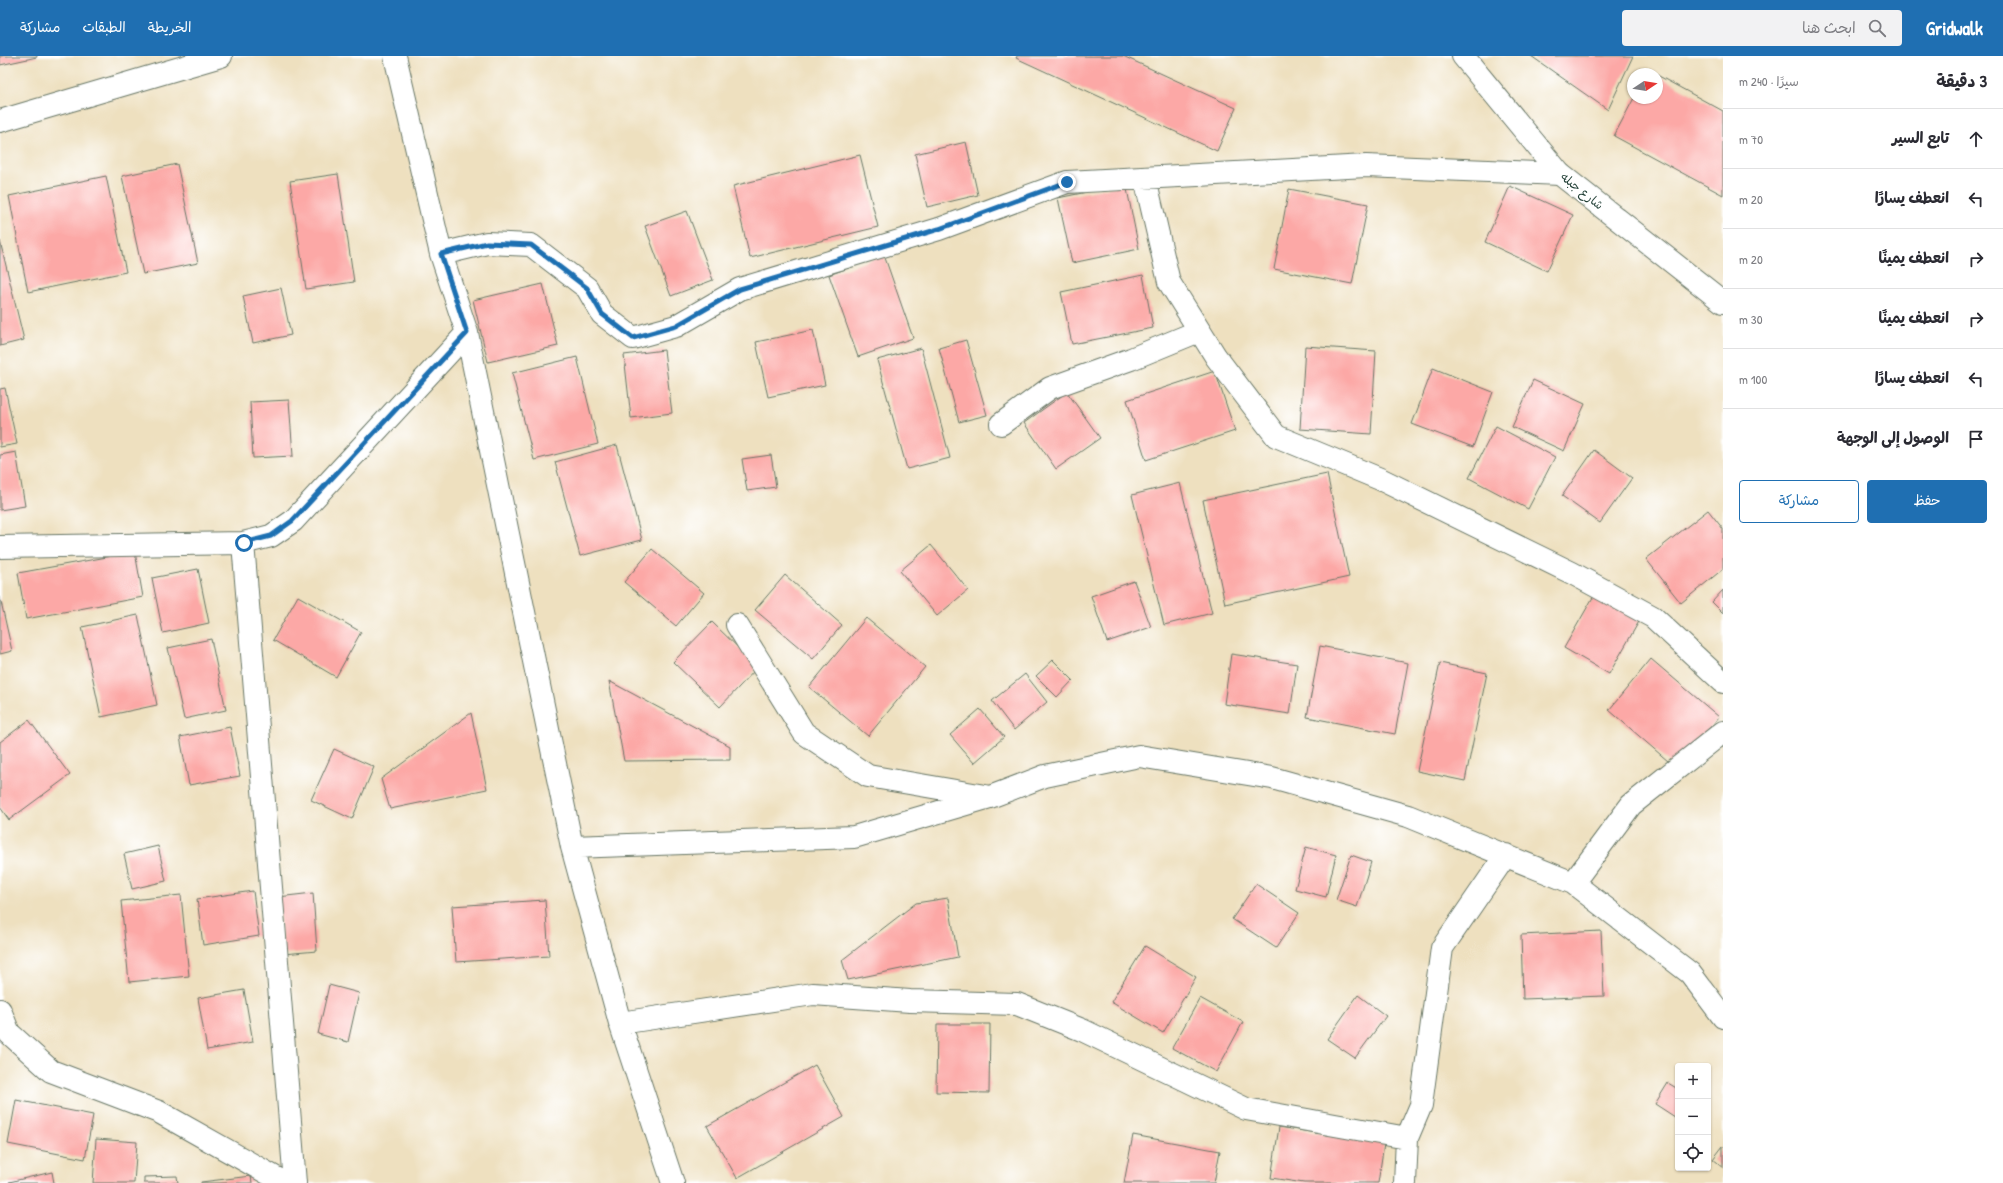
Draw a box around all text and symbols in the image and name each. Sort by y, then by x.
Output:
search box [1622,10,1902,46]
text: Gridwalk [1926,15,1983,41]
text: مشاركة [20,17,60,36]
text: الطبقات [82,17,126,36]
text: الخريطة [148,17,191,36]
text: ابحث هنا [1802,17,1856,38]
icon: search [1866,17,1888,39]
north arrow [1627,68,1663,104]
text: 3 دقيقة [1936,69,1987,92]
text: سيرًا · 240 m [1739,72,1799,90]
text: تابع السير [1892,127,1949,148]
icon: ahead [1965,128,1987,150]
text: 70 m [1739,130,1763,148]
street label: شارع جبله [1557,168,1607,214]
route end [1058,173,1076,191]
text: انعطف يسارًا [1875,187,1949,208]
icon: left [1965,188,1987,210]
text: 20 m [1739,190,1763,208]
text: انعطف يمينًا [1879,247,1949,268]
icon: right [1965,248,1987,270]
text: 20 m [1739,250,1763,268]
text: انعطف يمينًا [1879,307,1949,328]
icon: right [1965,308,1987,330]
text: 30 m [1739,310,1763,328]
text: انعطف يسارًا [1875,367,1949,388]
icon: left [1965,368,1987,390]
text: 100 m [1739,370,1767,388]
text: الوصول إلى الوجهة [1837,427,1949,448]
icon: arrive [1965,428,1987,450]
button: مشاركة [1739,480,1859,523]
button: حفظ [1867,480,1987,523]
route start [235,534,253,552]
map controls [1675,1063,1711,1171]
button: + [1675,1063,1711,1099]
button: − [1675,1099,1711,1135]
button: locate [1675,1135,1711,1171]

